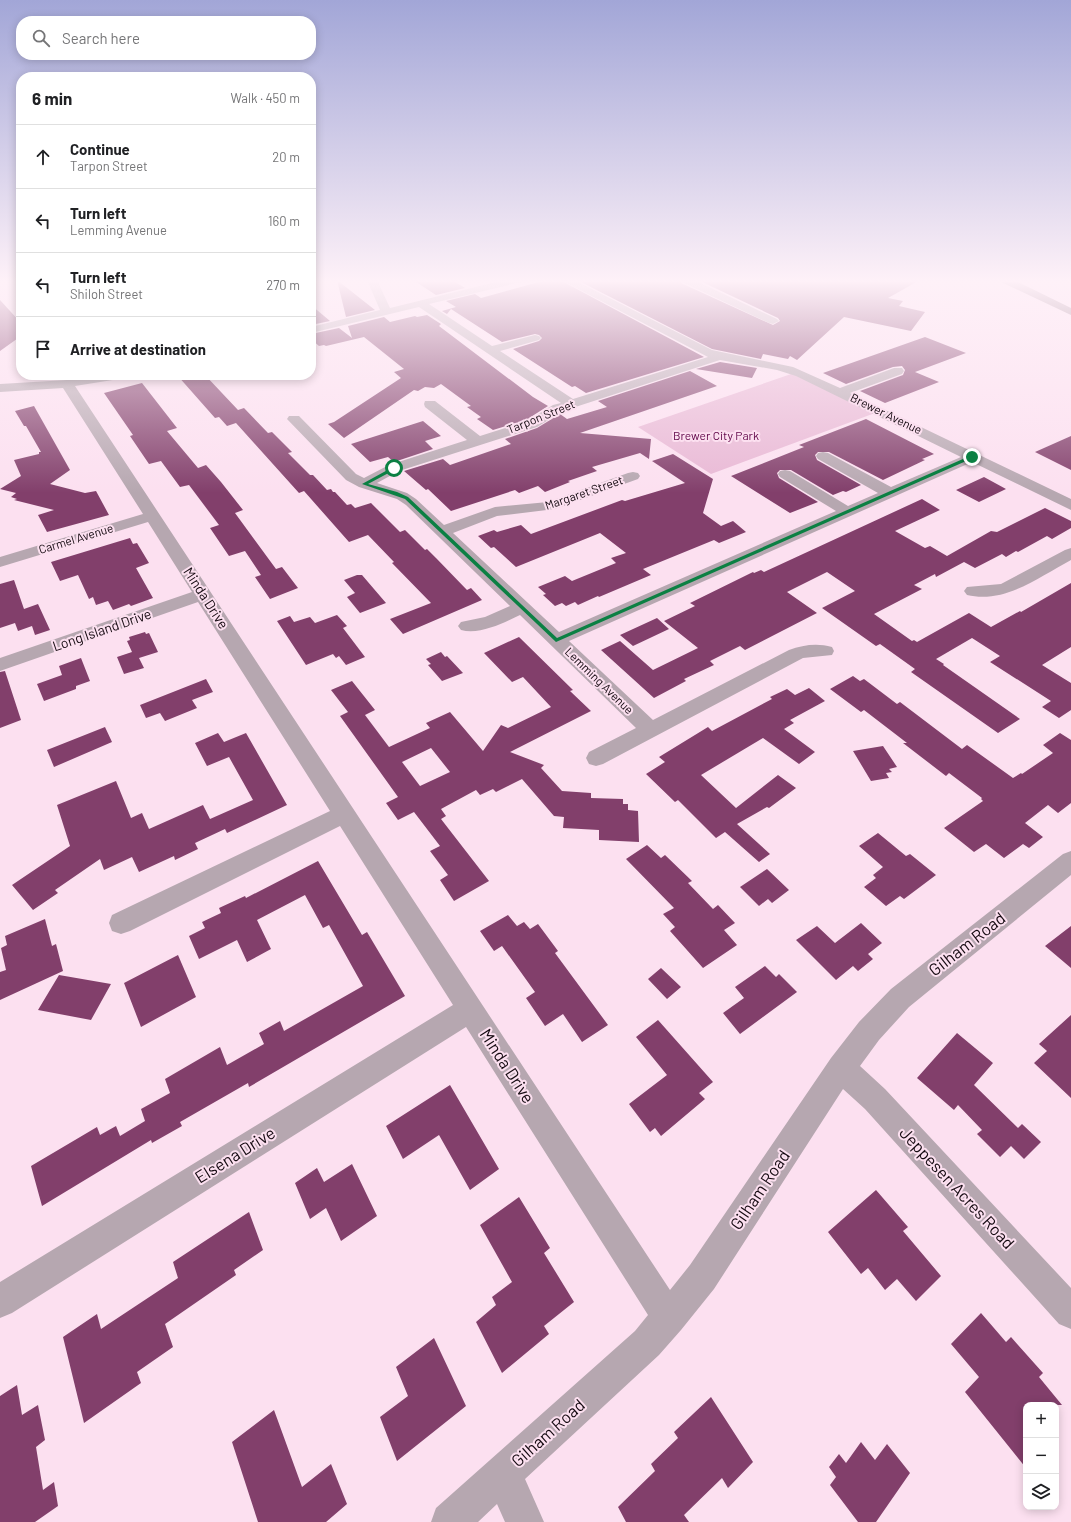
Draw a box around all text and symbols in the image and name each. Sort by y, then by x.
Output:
search box [16,16,316,60]
icon: search [30,27,52,49]
text: Search here [62,29,140,47]
text: 6 min [32,88,72,108]
text: Walk · 450 m [231,90,300,106]
text: Continue [70,140,130,158]
icon: ahead [32,146,54,168]
text: 20 m [272,149,300,165]
text: Tarpon Street [70,158,148,174]
text: Turn left [70,204,126,222]
icon: left [32,210,54,232]
text: 160 m [268,213,300,229]
text: Lemming Avenue [70,222,167,238]
text: Turn left [70,268,126,286]
icon: left [32,274,54,296]
text: 270 m [266,277,300,293]
text: Shiloh Street [70,286,143,302]
icon: arrive [32,338,54,360]
text: Arrive at destination [70,340,206,358]
street label: Brewer Avenue [848,390,924,436]
street label: Tarpon Street [505,396,577,436]
park label: Brewer City Park [673,428,759,442]
route end [963,448,981,466]
route start [385,459,403,477]
street label: Margaret Street [543,472,625,512]
street label: Carmel Avenue [37,520,115,556]
street label: Minda Drive [180,564,233,632]
street label: Long Island Drive [50,605,153,654]
street label: Lemming Avenue [563,644,637,716]
street label: Gilham Road [924,907,1009,979]
street label: Minda Drive [476,1024,539,1106]
street label: Elsena Drive [191,1122,278,1187]
street label: Jeppesen Acres Road [896,1122,1019,1252]
street label: Gilham Road [725,1146,793,1233]
street label: Gilham Road [507,1394,588,1470]
map controls [1023,1402,1059,1510]
button: + [1023,1402,1059,1438]
button: − [1023,1438,1059,1474]
button: layers [1023,1474,1059,1510]

